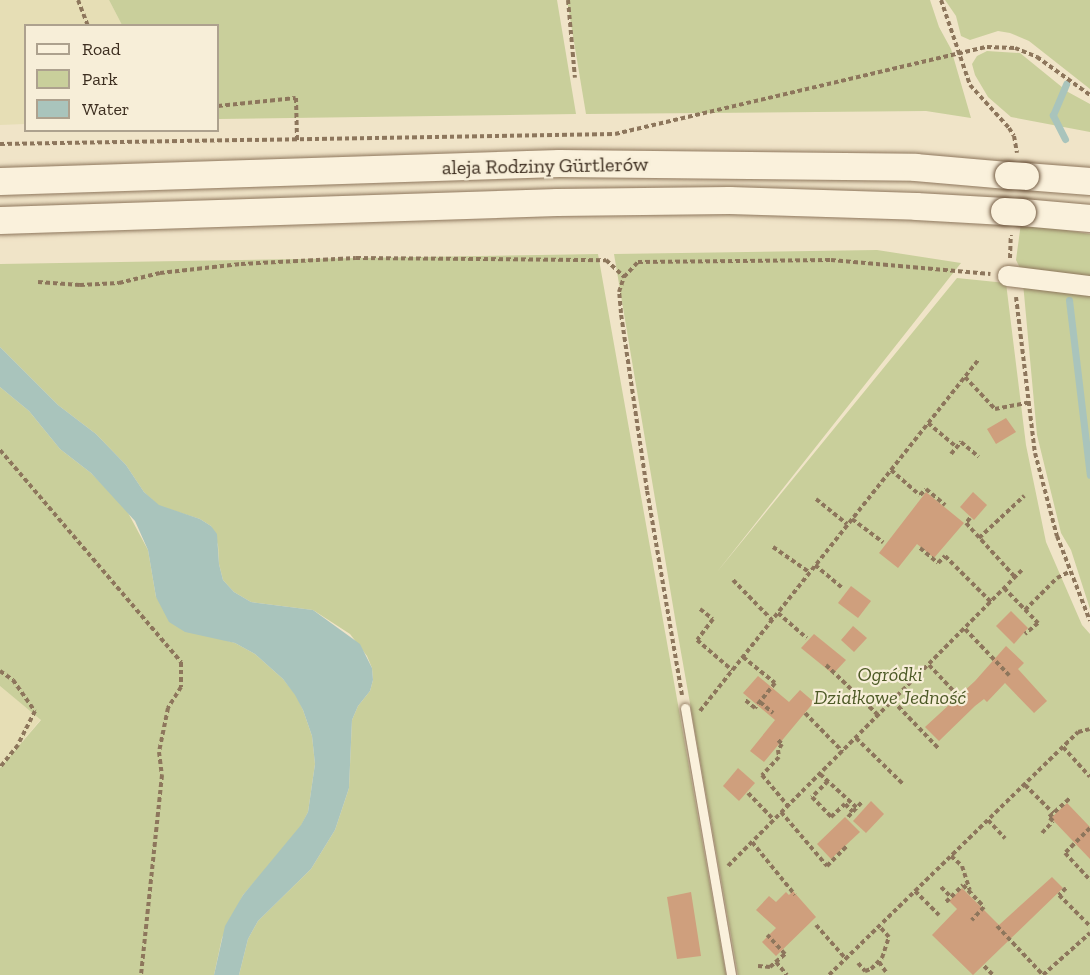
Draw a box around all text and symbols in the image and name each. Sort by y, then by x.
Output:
legend [24,24,219,132]
text: Road [82,38,121,60]
text: Park [82,68,118,90]
text: Water [82,98,129,120]
street label: aleja Rodziny Gürtlerów [441,152,649,180]
park label: Ogródki Działkowe Jedność [813,662,967,709]

